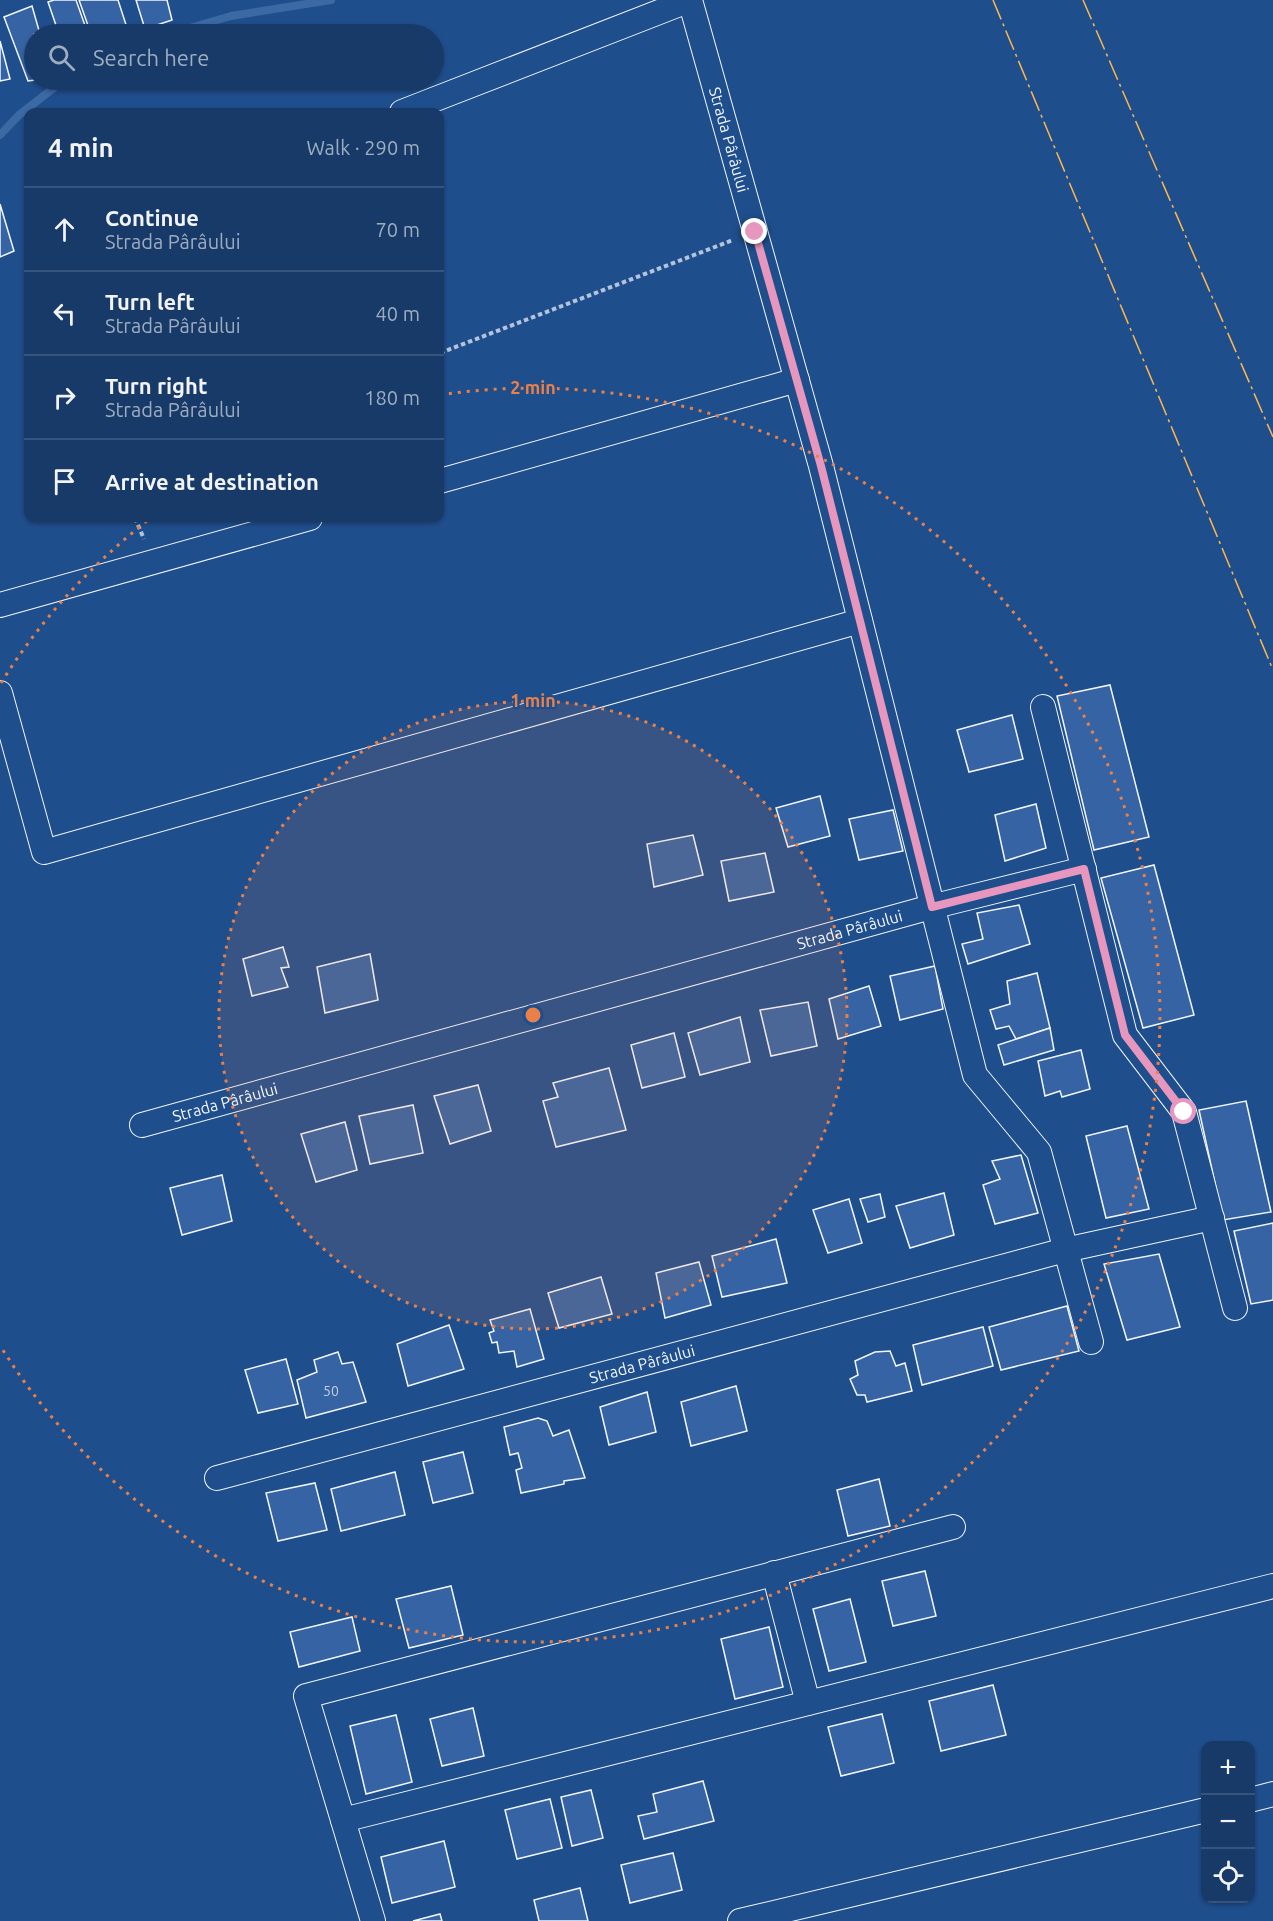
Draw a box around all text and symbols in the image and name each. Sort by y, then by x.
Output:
search box [24,24,444,90]
icon: search [45,41,78,74]
text: Search here [93,45,209,70]
street label: Strada Pârâului [706,85,753,194]
text: 4 min [48,133,114,162]
text: Walk · 290 m [307,136,420,159]
text: Continue [105,205,199,230]
icon: ahead [48,213,81,246]
text: 70 m [376,218,420,241]
route end [741,218,767,244]
text: Strada Pârâului [105,230,241,253]
text: Turn left [105,289,195,314]
icon: left [48,297,81,330]
text: 40 m [376,302,420,325]
text: Strada Pârâului [105,314,241,337]
text: Turn right [105,373,207,398]
text: 2 min [510,377,556,397]
icon: right [48,381,81,414]
text: 180 m [364,386,420,409]
text: Strada Pârâului [105,398,241,421]
icon: arrive [48,465,81,498]
text: Arrive at destination [105,469,319,494]
text: 1 min [510,690,556,710]
street label: Strada Pârâului [795,906,904,953]
centre of rings [523,1005,543,1025]
street label: Strada Pârâului [170,1079,280,1125]
route start [1170,1098,1196,1124]
street label: Strada Pârâului [587,1341,697,1387]
house number: 50 [323,1383,339,1399]
map controls [1201,1741,1255,1903]
button: + [1201,1741,1255,1795]
button: − [1201,1795,1255,1849]
button: locate [1201,1849,1255,1903]

